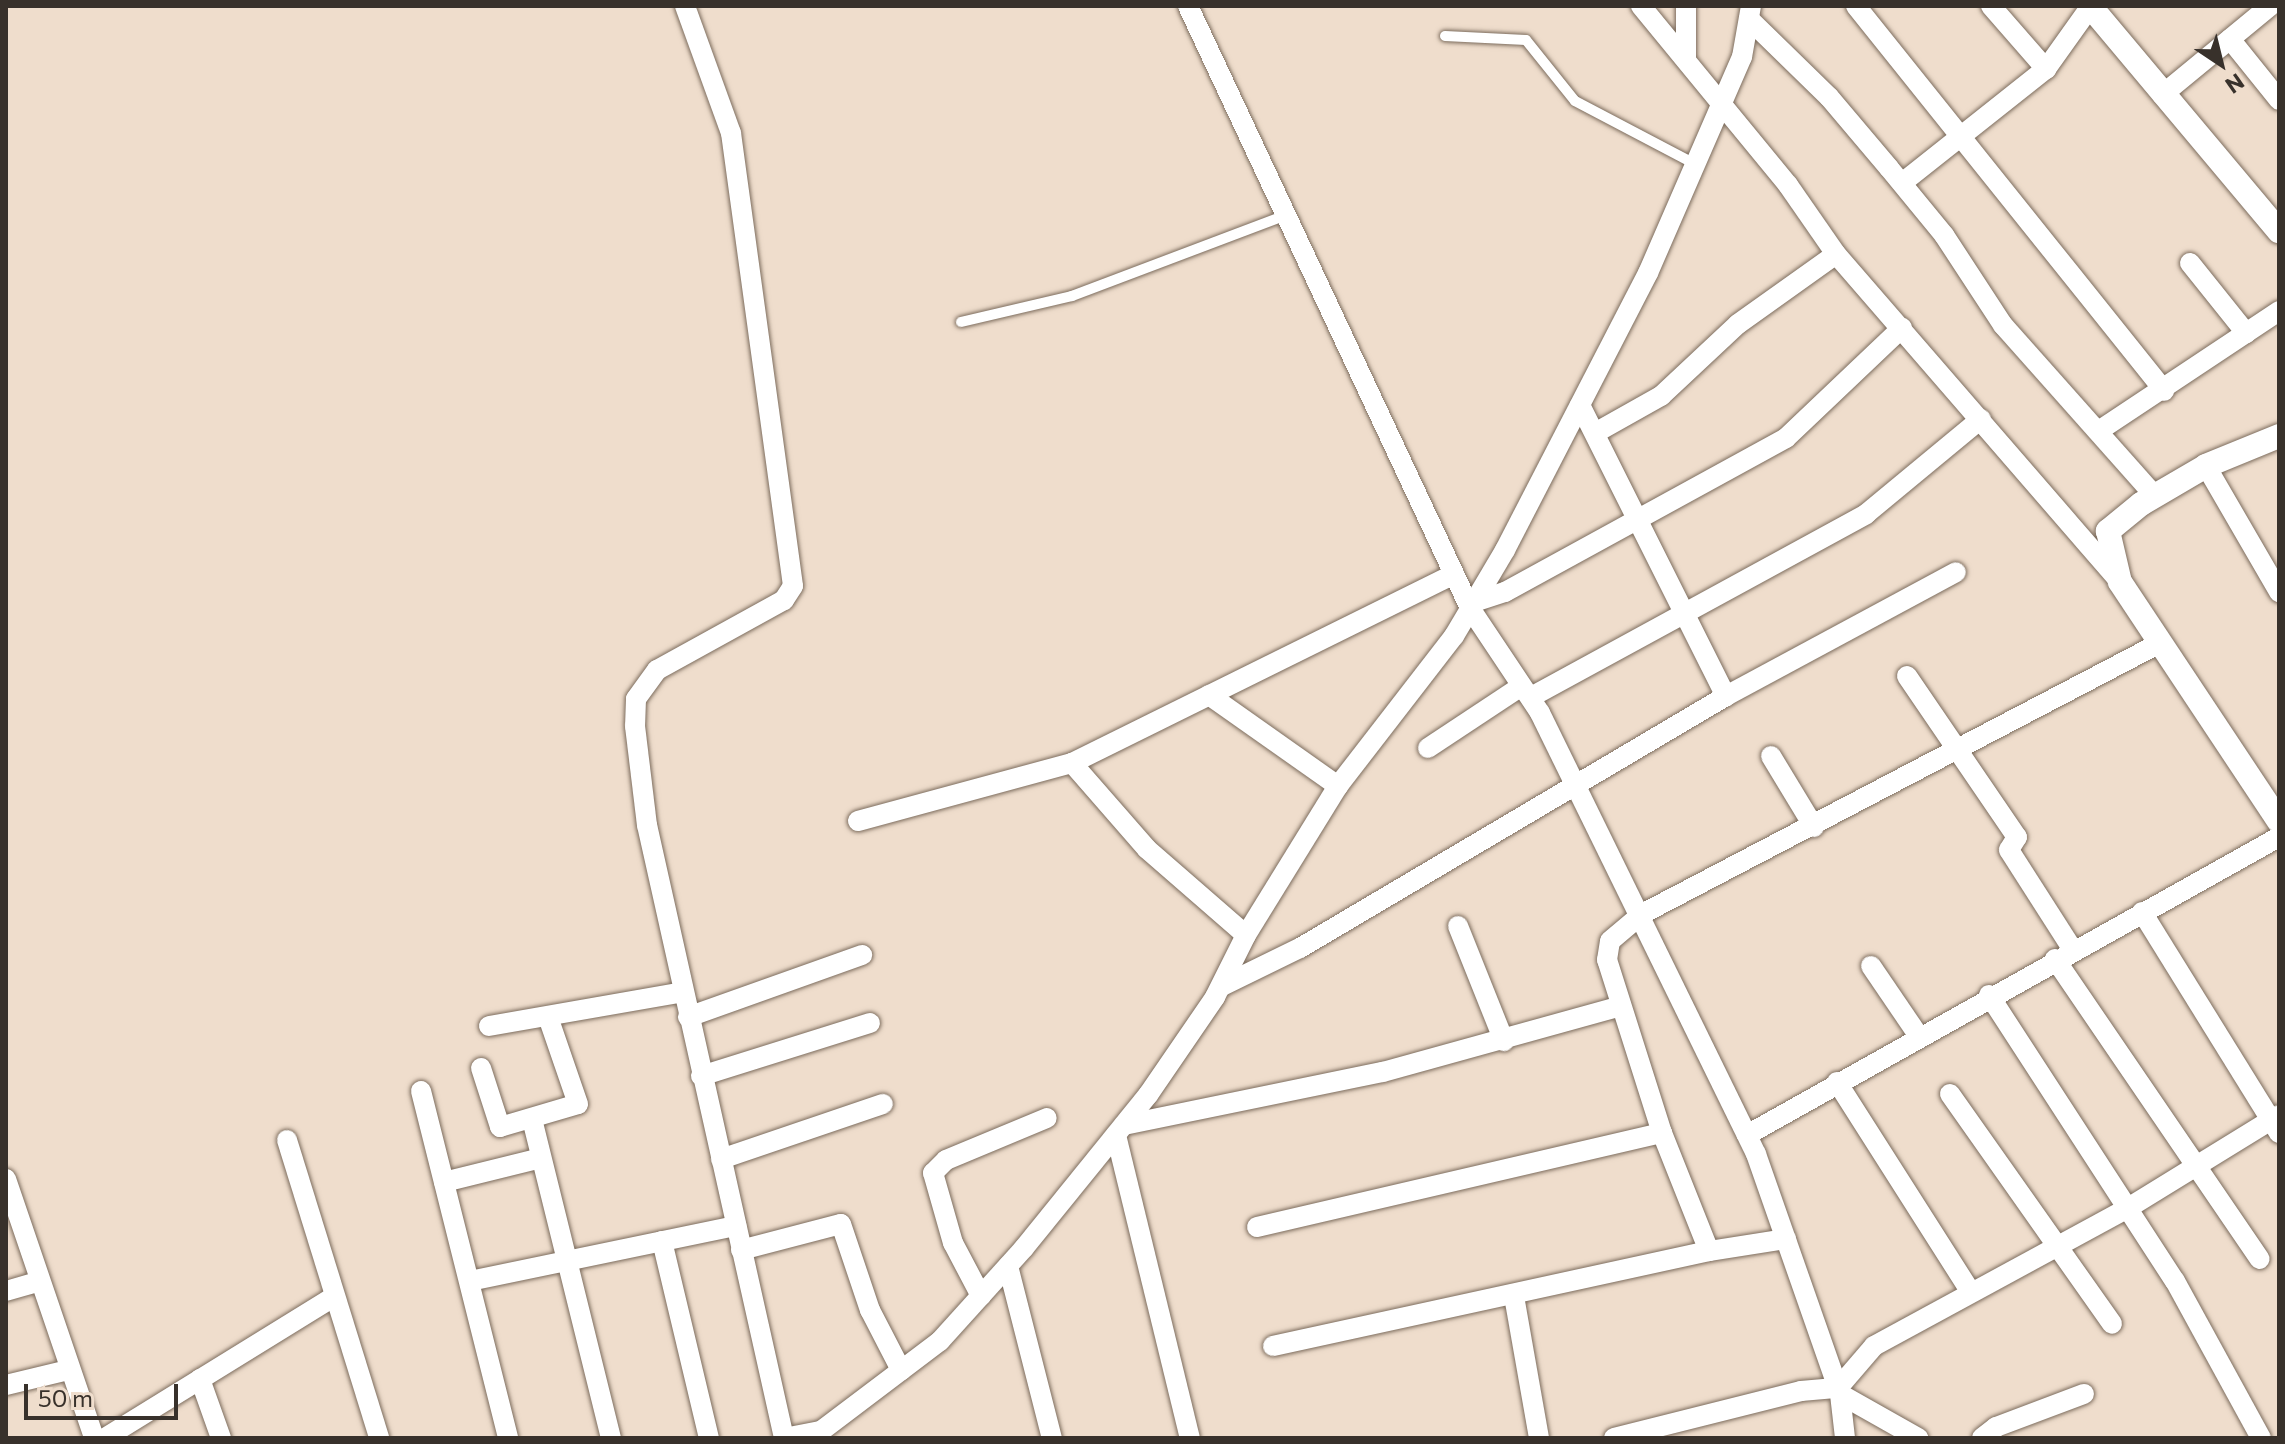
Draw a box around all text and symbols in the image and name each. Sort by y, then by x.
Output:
north arrow [2181,24,2261,104]
text: N [2221,68,2250,100]
scale bar [28,1368,182,1418]
text: 50 m [38,1383,93,1412]

